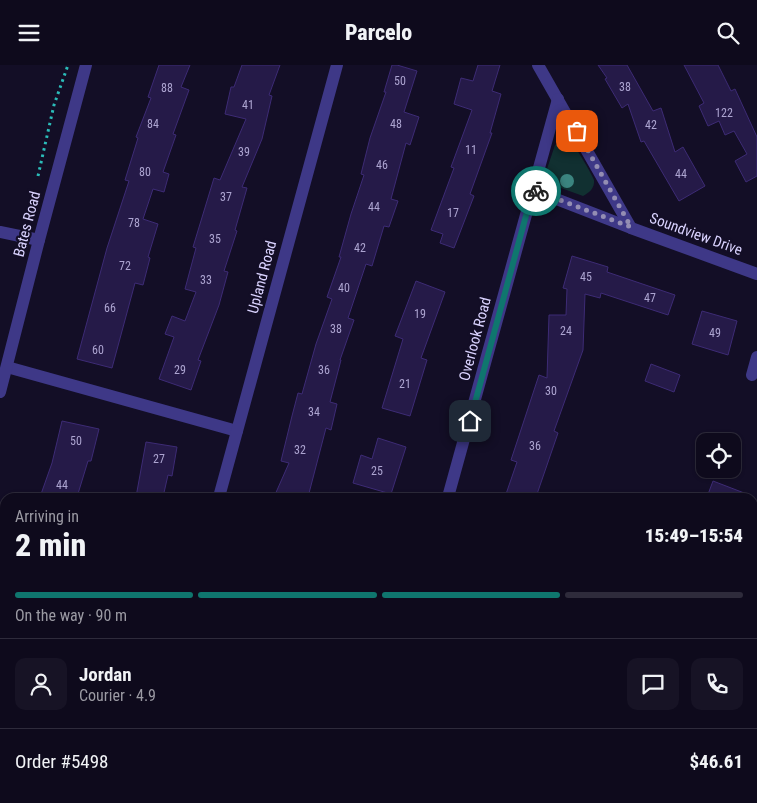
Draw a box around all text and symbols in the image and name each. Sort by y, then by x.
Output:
icon: menu [15,19,43,47]
icon: search [714,19,742,47]
text: Parcelo [345,20,412,45]
house number: 50 [394,74,406,88]
house number: 38 [619,80,631,94]
house number: 88 [161,81,173,95]
house number: 41 [242,98,254,112]
house number: 122 [715,106,733,120]
pin [556,110,598,152]
house number: 84 [147,117,159,131]
house number: 48 [390,117,402,131]
icon: bag [563,117,591,145]
house number: 42 [645,118,657,132]
house number: 11 [465,143,477,157]
house number: 39 [238,145,250,159]
house number: 46 [376,158,388,172]
house number: 80 [139,165,151,179]
courier [511,166,561,216]
house number: 44 [675,167,687,181]
icon: bike [522,177,550,205]
street label: Bates Road [10,189,44,259]
house number: 37 [220,190,232,204]
house number: 44 [368,200,380,214]
house number: 17 [447,206,459,220]
street label: Soundview Drive [647,209,745,259]
house number: 78 [128,216,140,230]
house number: 35 [209,232,221,246]
street label: Upland Road [244,239,280,315]
house number: 42 [354,241,366,255]
house number: 72 [119,259,131,273]
house number: 45 [580,270,592,284]
house number: 33 [200,273,212,287]
house number: 40 [338,281,350,295]
house number: 47 [644,291,656,305]
street label: Overlook Road [455,295,495,383]
house number: 66 [104,301,116,315]
house number: 19 [414,307,426,321]
house number: 38 [330,322,342,336]
house number: 24 [560,324,572,338]
house number: 49 [709,326,721,340]
house number: 60 [92,343,104,357]
house number: 29 [174,363,186,377]
house number: 36 [318,363,330,377]
house number: 21 [399,377,411,391]
house number: 30 [545,384,557,398]
pin [449,400,491,442]
house number: 34 [308,405,320,419]
icon: home [456,407,484,435]
map controls [696,433,741,478]
button: locate [696,433,741,478]
house number: 50 [70,434,82,448]
house number: 36 [529,439,541,453]
house number: 32 [294,443,306,457]
house number: 27 [153,452,165,466]
house number: 25 [371,464,383,478]
house number: 44 [56,478,68,492]
text: Arriving in [15,507,79,526]
text: 15:49–15:54 [645,524,743,547]
text: 2 min [15,526,86,564]
text: On the way · 90 m [15,606,127,625]
button: person [15,658,67,710]
button: chat [627,658,679,710]
button: phone [691,658,743,710]
text: Jordan [79,663,132,686]
text: Courier · 4.9 [79,686,156,705]
text: Order #5498 [15,750,108,773]
text: $46.61 [689,750,743,773]

